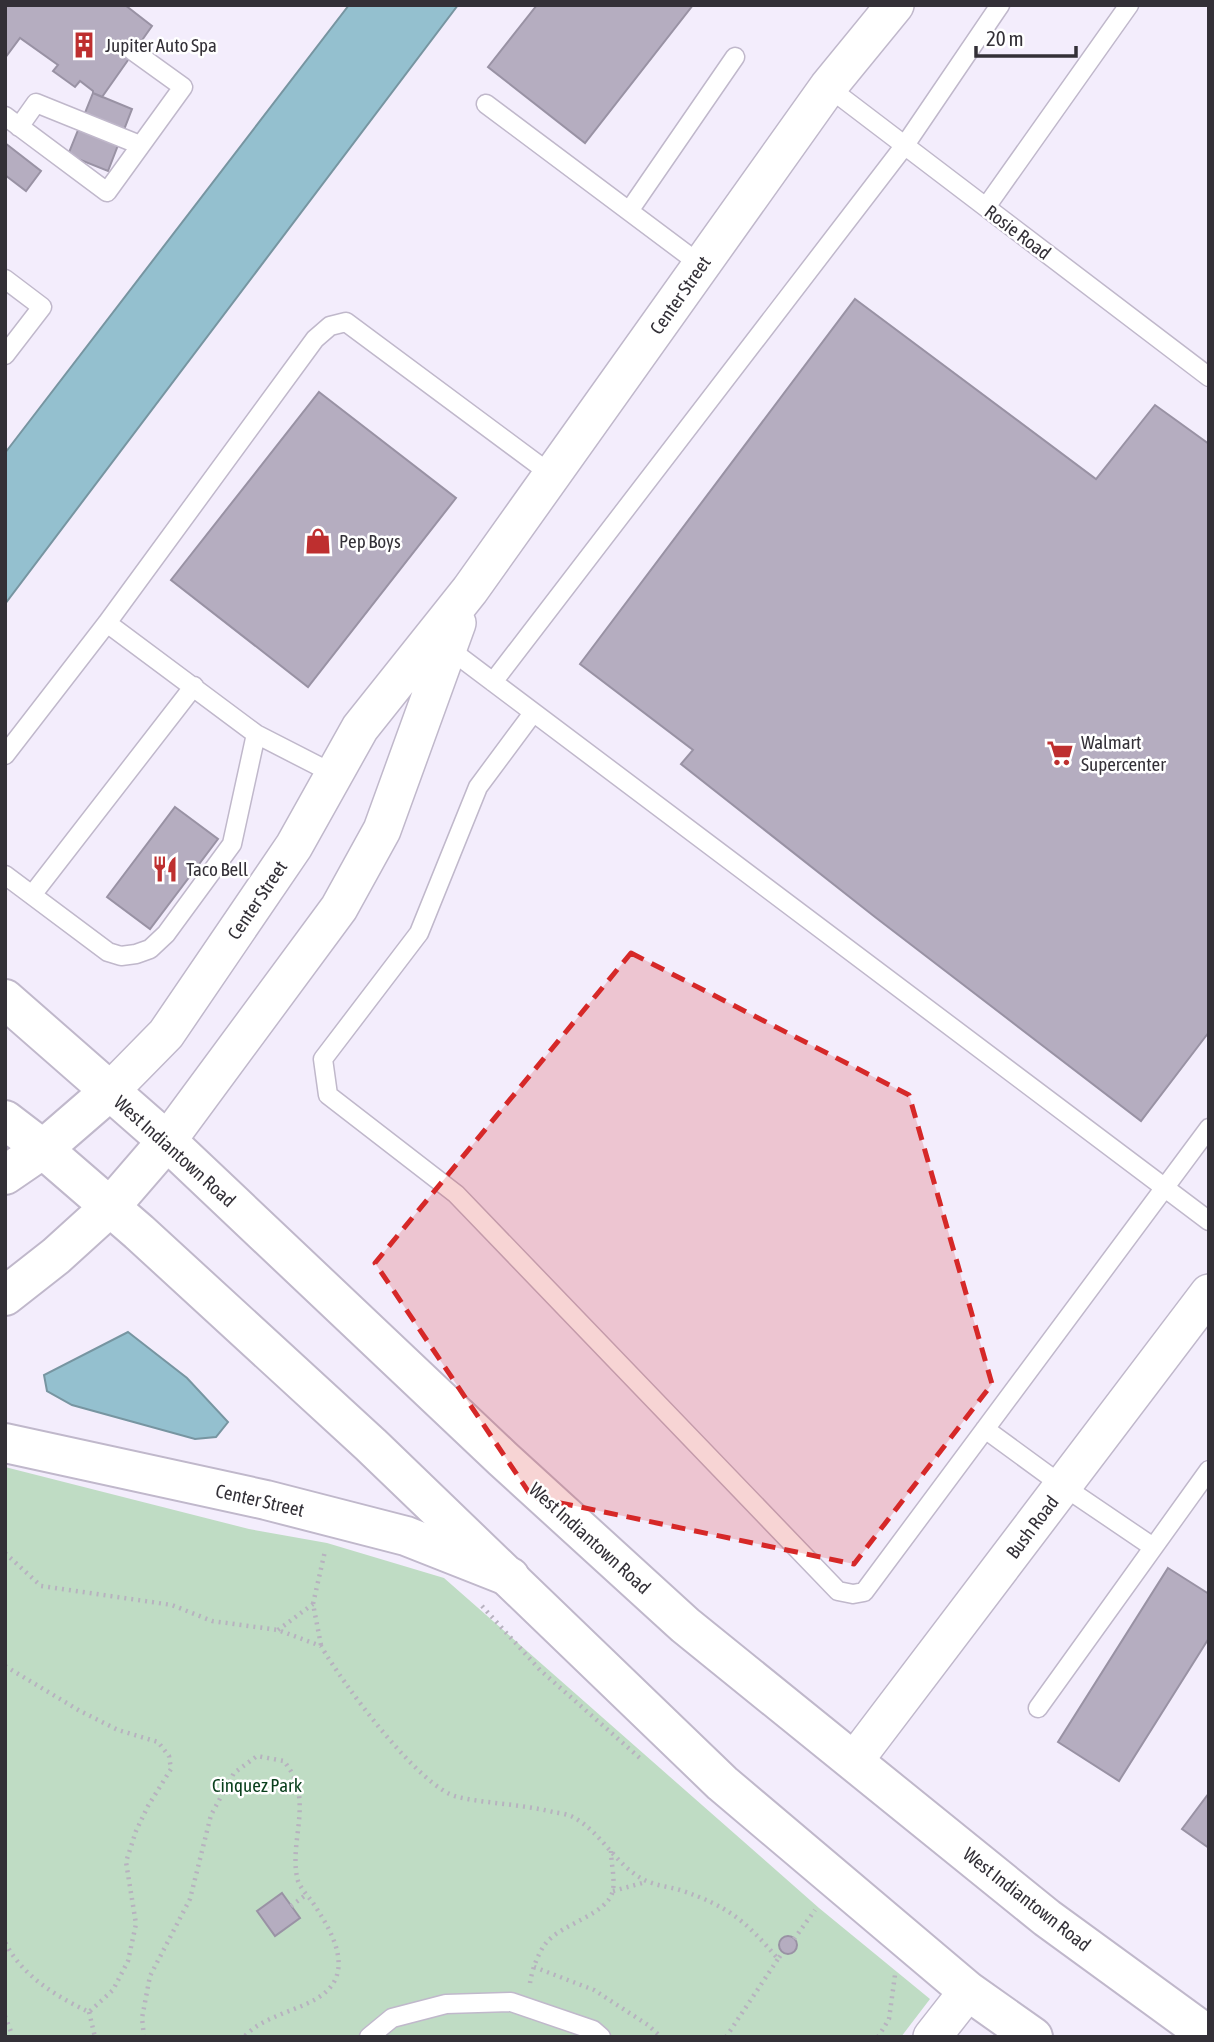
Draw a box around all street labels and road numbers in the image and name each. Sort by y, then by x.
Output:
street label: Rosie Road [981,200,1055,264]
street label: Center Street [645,252,715,338]
street label: Center Street [223,856,291,944]
street label: West Indiantown Road [110,1091,240,1211]
street label: West Indiantown Road [525,1478,655,1598]
street label: Center Street [214,1479,306,1521]
street label: Bush Road [1001,1491,1063,1563]
street label: West Indiantown Road [959,1842,1095,1956]

